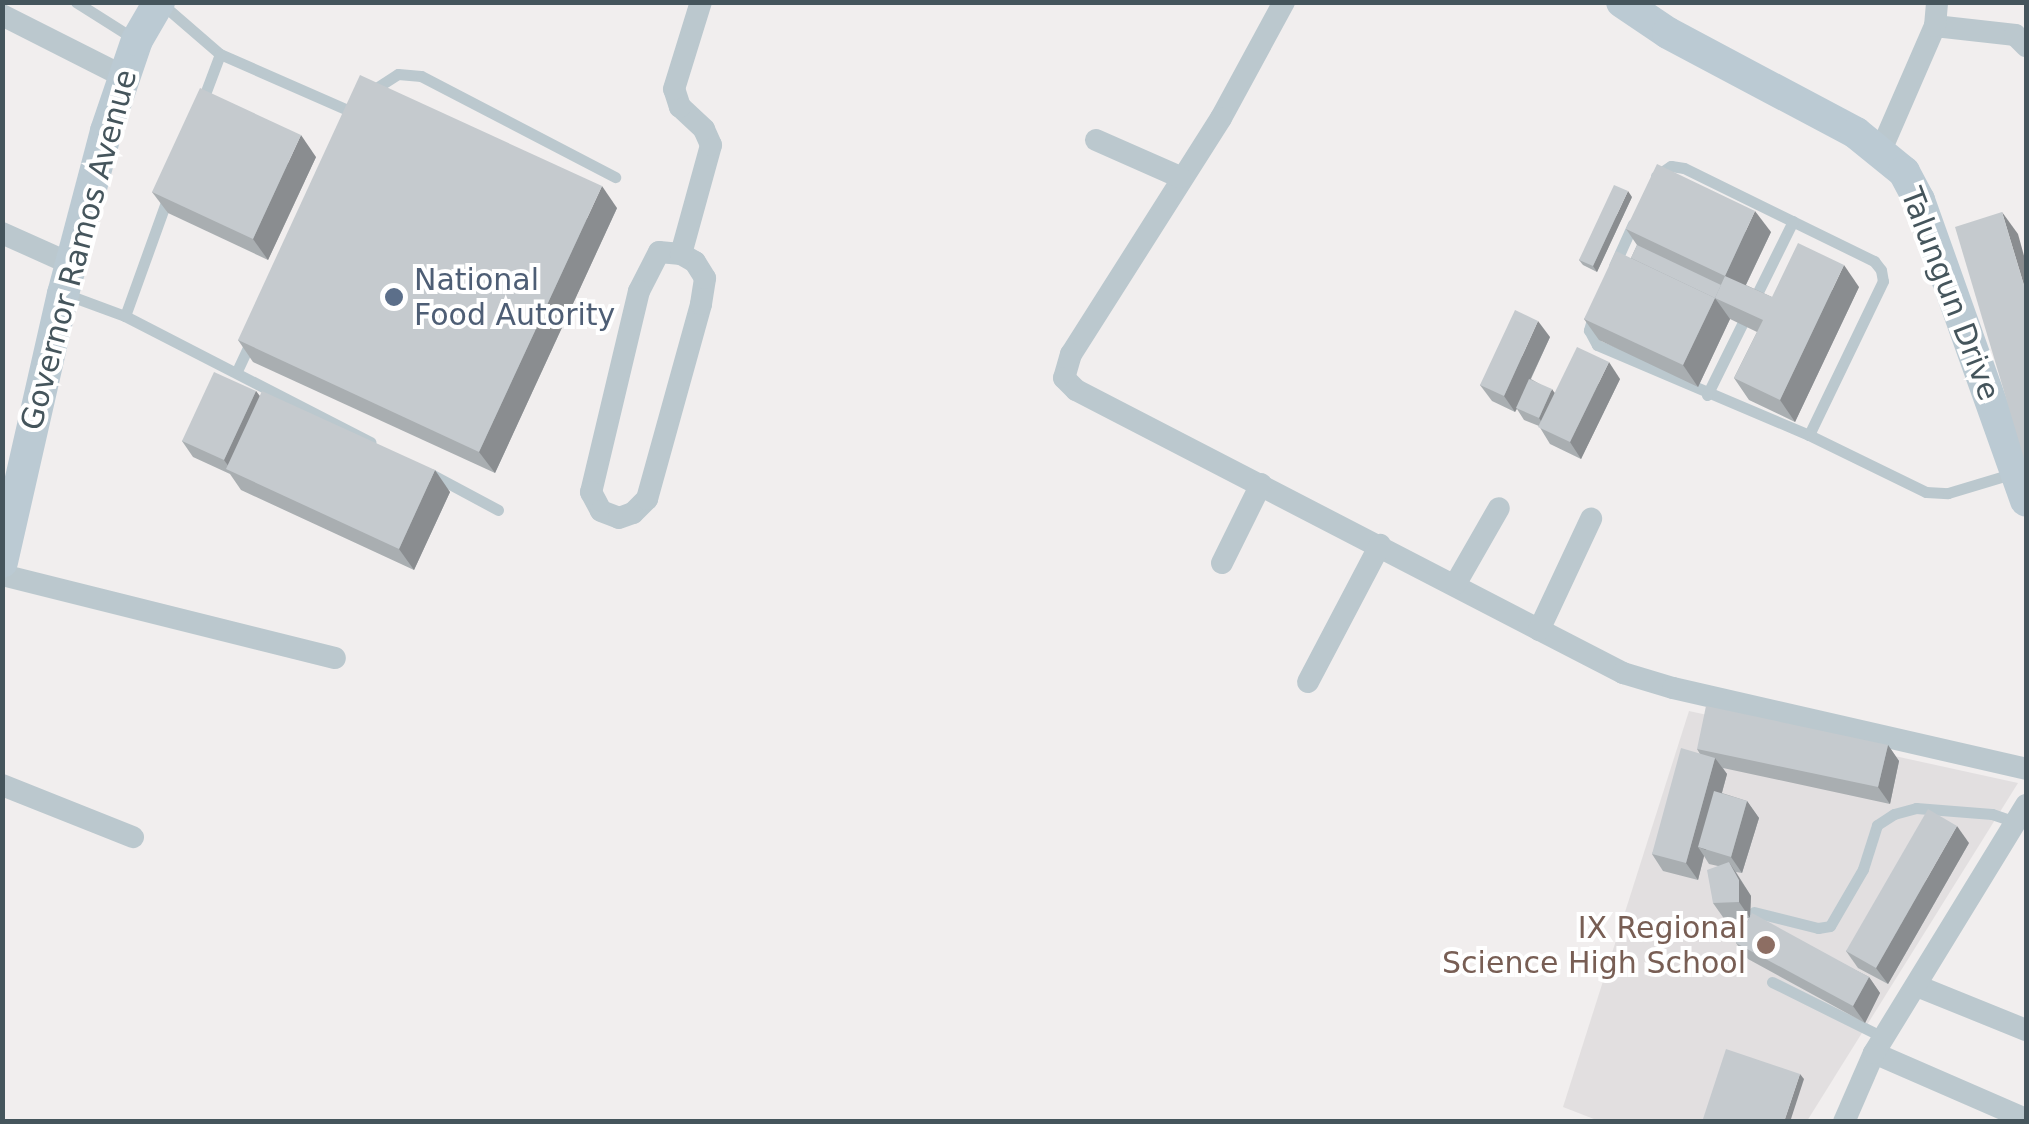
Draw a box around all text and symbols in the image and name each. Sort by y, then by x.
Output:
street label: Governor Ramos Avenue [14,66,144,434]
street label: Talungun Drive [1893,183,2007,405]
place label: National Food Autority [414,262,615,332]
marker: National Food Autority [383,286,405,308]
place label: IX Regional Science High School [1442,910,1746,980]
marker: IX Regional Science High School [1755,934,1777,956]

